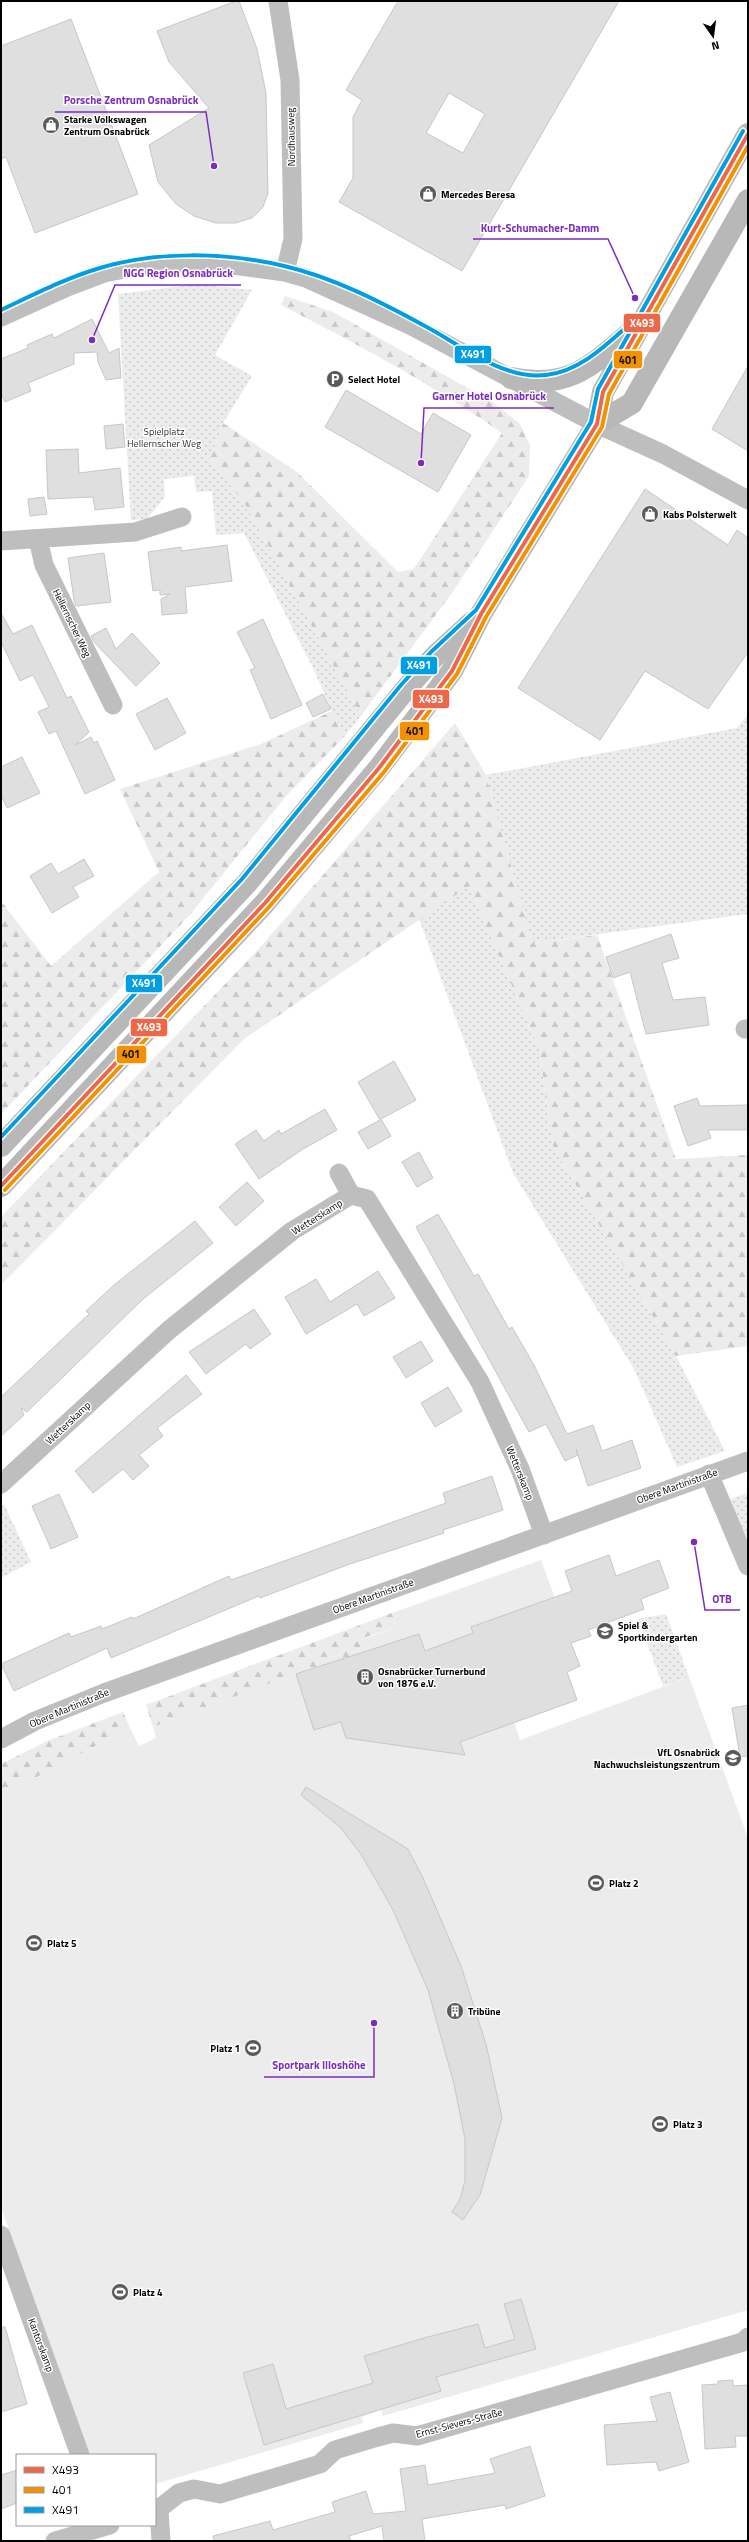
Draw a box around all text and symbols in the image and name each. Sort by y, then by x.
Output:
north arrow [693,16,733,56]
text: N [710,37,721,54]
callout: Porsche Zentrum Osnabrück [55,89,206,112]
text: Porsche Zentrum Osnabrück [64,92,199,108]
street label: Nordhausweg [283,108,299,166]
place label: Starke Volkswagen Zentrum Osnabrück [64,112,150,139]
shop icon: Starke Volkswagen Zentrum Osnabrück [41,115,61,135]
shop icon: Mercedes Beresa [418,184,438,204]
place label: Mercedes Beresa [441,187,515,202]
callout: Kurt-Schumacher-Damm [473,216,608,239]
text: Kurt-Schumacher-Damm [481,220,599,236]
callout: NGG Region Osnabrück [115,262,241,285]
text: NGG Region Osnabrück [123,265,233,281]
line badge: X493 [623,313,661,333]
text: X493 [630,315,654,331]
line badge: X491 [454,345,492,364]
text: X491 [461,346,485,362]
line badge: 401 [613,350,643,369]
text: 401 [619,352,637,368]
parking icon: Select Hotel [325,369,345,389]
place label: Select Hotel [348,372,400,387]
callout: Garner Hotel Osnabrück [424,385,554,408]
text: Garner Hotel Osnabrück [432,388,546,404]
park label: Spielplatz Hellernscher Weg [127,424,201,451]
shop icon: Kabs Polsterwelt [640,504,660,524]
place label: Kabs Polsterwelt [663,507,737,522]
street label: Hellernscher Weg [49,586,95,660]
line badge: X491 [400,656,438,675]
text: X491 [407,657,431,673]
line badge: X493 [412,689,450,709]
text: X493 [419,691,443,707]
line badge: 401 [399,721,430,741]
text: 401 [406,723,424,739]
line badge: X491 [125,974,163,993]
text: X491 [132,975,156,991]
line badge: X493 [130,1018,168,1037]
text: X493 [137,1019,161,1035]
line badge: 401 [116,1045,147,1064]
text: 401 [122,1046,140,1062]
street label: Wetterskamp [289,1195,345,1239]
street label: Wetterskamp [42,1398,94,1448]
street label: Wetterskamp [502,1444,538,1502]
street label: Obere Martinistraße [634,1464,720,1508]
street label: Obere Martinistraße [330,1574,416,1618]
callout: OTB [705,1587,740,1610]
text: OTB [712,1591,732,1607]
place label: Spiel & Sportkindergarten [618,1618,698,1645]
school or university icon: Spiel & Sportkindergarten [595,1621,615,1641]
place label: Osnabrücker Turnerbund von 1876 e.V. [378,1664,485,1691]
building icon: Osnabrücker Turnerbund von 1876 e.V. [355,1667,375,1687]
street label: Obere Martinistraße [27,1684,111,1732]
place label: VfL Osnabrück Nachwuchsleistungszentrum [594,1745,721,1772]
school or university icon: VfL Osnabrück Nachwuchsleistungszentrum [723,1748,743,1768]
sports icon: Platz 2 [586,1873,606,1893]
place label: Platz 2 [609,1876,639,1891]
sports icon: Platz 5 [24,1933,44,1953]
place label: Platz 5 [47,1936,77,1951]
building icon: Tribüne [445,2001,465,2021]
place label: Tribüne [468,2004,501,2019]
sports icon: Platz 1 [243,2038,263,2058]
place label: Platz 1 [210,2041,240,2056]
callout: Sportpark Illoshöhe [264,2054,374,2077]
text: Sportpark Illoshöhe [272,2057,366,2073]
sports icon: Platz 3 [650,2114,670,2134]
place label: Platz 3 [673,2117,703,2132]
sports icon: Platz 4 [110,2282,130,2302]
place label: Platz 4 [133,2285,163,2300]
street label: Kantorskamp [24,2316,58,2374]
street label: Ernst-Sievers-Straße [414,2404,504,2442]
legend [16,2454,156,2526]
text: X493 [52,2460,79,2479]
text: 401 [52,2480,72,2499]
text: X491 [52,2500,79,2519]

